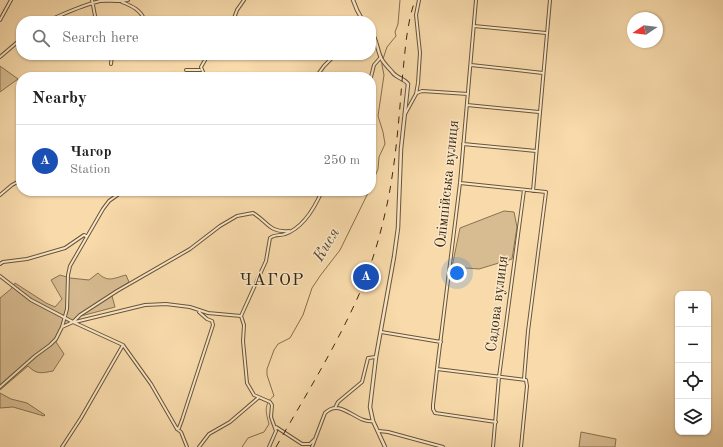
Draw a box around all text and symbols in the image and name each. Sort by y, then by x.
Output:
north arrow [627,12,663,48]
search box [16,16,376,60]
icon: search [30,27,52,49]
text: Search here [62,31,139,46]
text: Nearby [32,90,87,107]
street label: Олімпійська вулиця [434,119,462,249]
text: Чагор [70,145,112,160]
text: A [40,154,50,167]
text: 250 m [323,154,360,167]
text: Station [70,163,111,176]
water label: Кися [310,225,343,265]
street label: Садова вулиця [485,255,511,353]
pin: A [353,262,379,292]
your location [447,263,467,283]
district label: ЧАГОР [240,272,304,289]
map controls [675,291,711,435]
button: + [675,291,711,327]
button: − [675,327,711,363]
button: locate [675,363,711,399]
button: layers [675,399,711,435]

